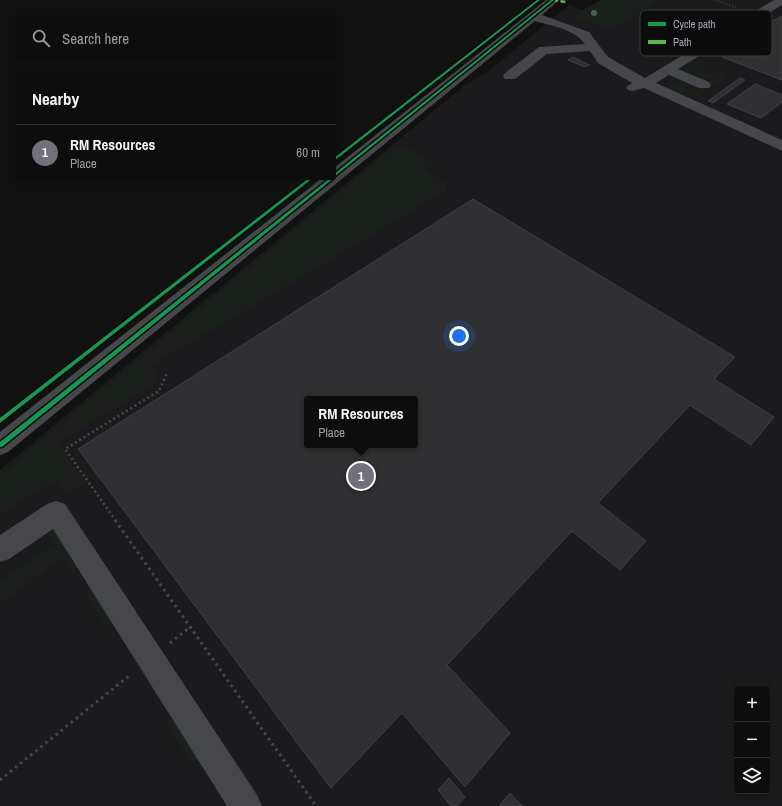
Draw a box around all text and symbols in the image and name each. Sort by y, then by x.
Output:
legend [640,10,772,56]
search box [16,16,336,60]
text: Cycle path [673,17,716,31]
icon: search [30,27,52,49]
text: Search here [62,28,129,49]
text: Path [673,35,692,49]
text: Nearby [32,87,79,110]
text: RM Resources [70,134,155,155]
text: 1 [42,144,48,161]
text: 60 m [296,144,320,161]
text: Place [70,155,97,172]
your location [449,326,469,346]
popup [304,396,418,448]
text: RM Resources [318,403,404,424]
text: Place [318,424,345,441]
pin: 1 [348,461,374,491]
map controls [734,686,770,794]
button: + [734,686,770,722]
button: − [734,722,770,758]
button: layers [734,758,770,794]

